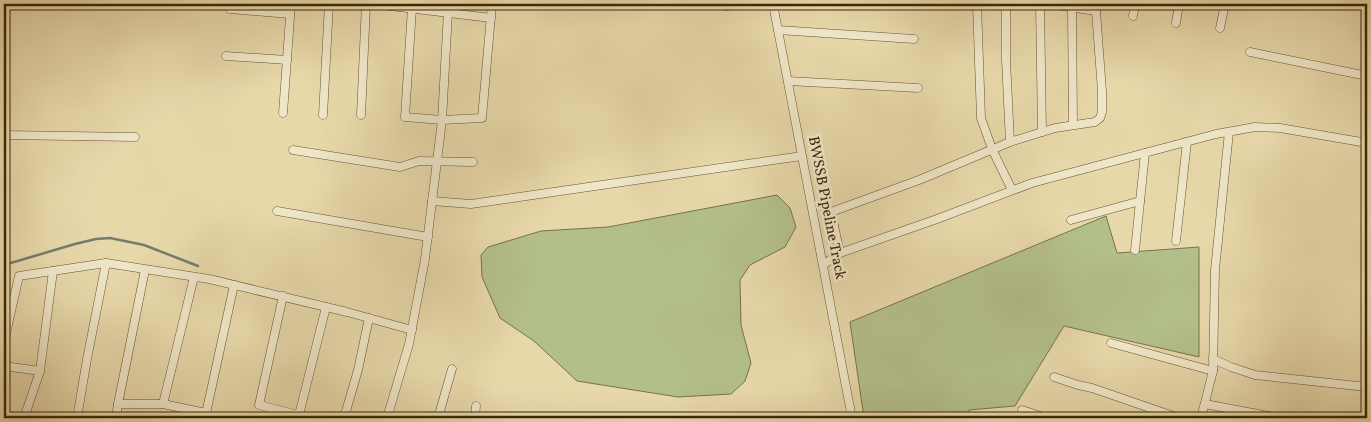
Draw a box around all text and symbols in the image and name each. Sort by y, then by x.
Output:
street label: BWSSB Pipeline Track [802,135,850,281]

